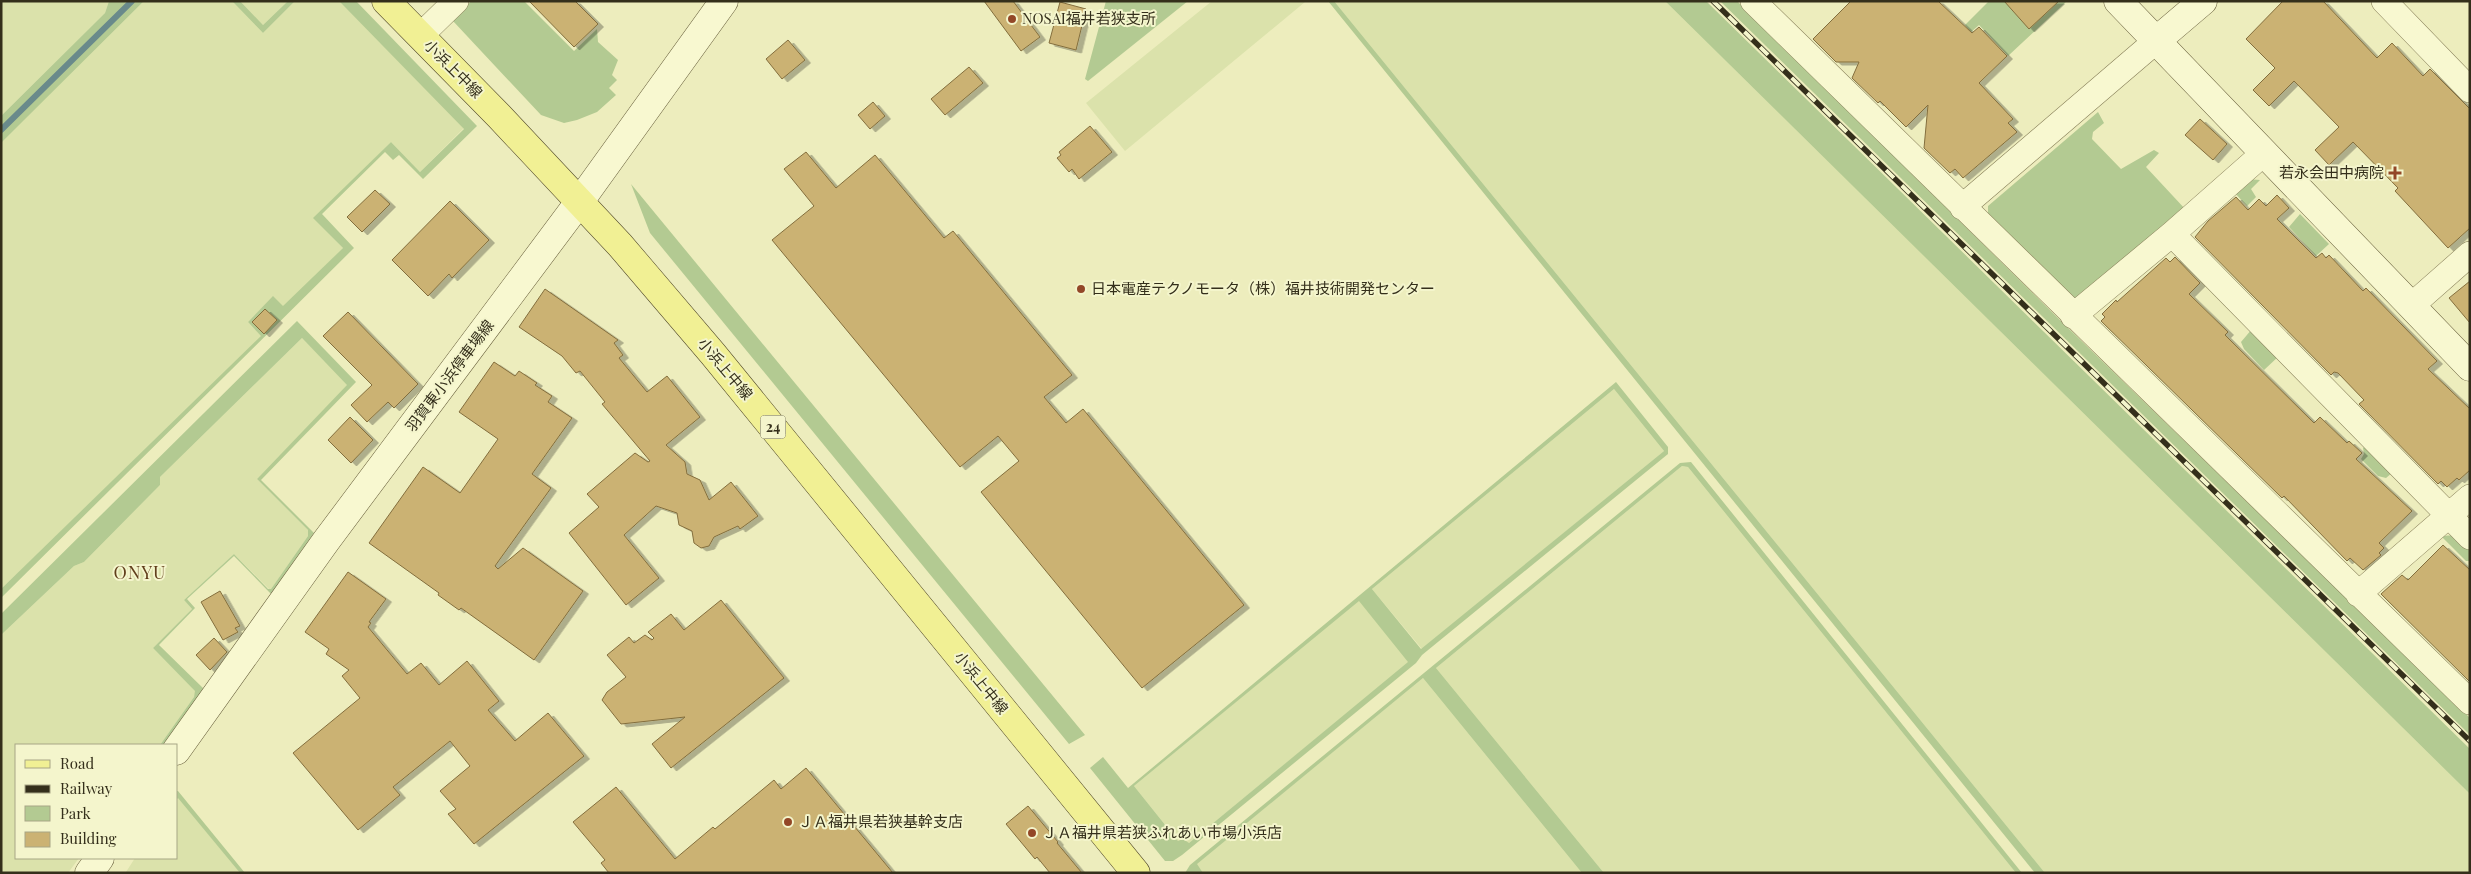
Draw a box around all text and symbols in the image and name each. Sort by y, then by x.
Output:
place label: NOSAI福井若狭支所 [1022,8,1156,28]
marker: NOSAI福井若狭支所 [1006,13,1018,25]
street label: 小浜上中線 [420,35,487,102]
place label: 若永会田中病院 [2279,162,2384,182]
marker: 若永会田中病院 [2388,166,2402,180]
place label: 日本電産テクノモータ（株）福井技術開発センター [1091,278,1435,298]
marker: 日本電産テクノモータ（株）福井技術開発センター [1075,283,1087,295]
street label: 羽賀東小浜停車場線 [401,315,498,435]
street label: 小浜上中線 [694,333,758,404]
road number: 24 [760,416,786,438]
district label: ONYU [114,560,166,584]
street label: 小浜上中線 [950,647,1013,718]
legend [15,744,178,859]
text: Road [60,753,94,773]
text: Railway [60,778,113,798]
text: Park [60,803,92,823]
place label: ＪＡ福井県若狭基幹支店 [798,811,963,831]
marker: ＪＡ福井県若狭基幹支店 [782,816,794,828]
place label: ＪＡ福井県若狭ふれあい市場小浜店 [1042,822,1282,842]
marker: ＪＡ福井県若狭ふれあい市場小浜店 [1026,827,1038,839]
text: Building [60,828,117,848]

